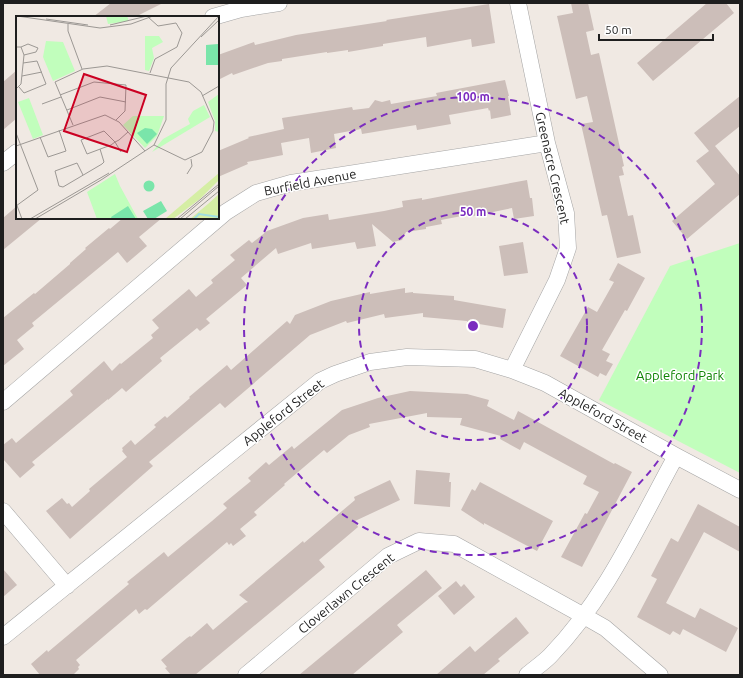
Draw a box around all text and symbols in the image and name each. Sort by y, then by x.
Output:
inset map [16,16,219,219]
scale bar [599,16,713,42]
text: 50 m [605,23,632,36]
text: 100 m [456,90,490,103]
street label: Greenacre Crescent [533,111,573,225]
street label: Burfield Avenue [263,166,357,198]
text: 50 m [460,205,486,218]
centre of rings [466,319,480,333]
park label: Appleford Park [636,368,724,382]
street label: Appleford Street [240,376,326,448]
street label: Appleford Street [556,385,650,445]
street label: Cloverlawn Crescent [295,550,397,636]

